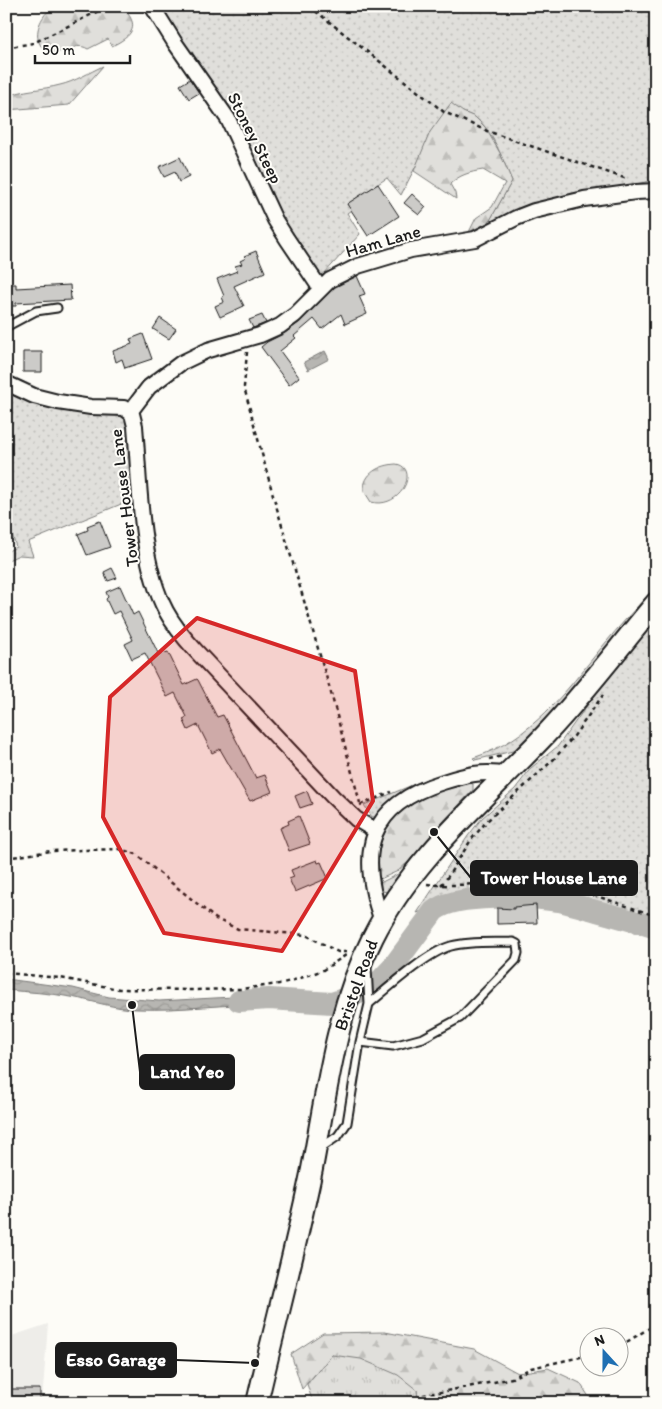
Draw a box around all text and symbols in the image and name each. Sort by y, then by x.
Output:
scale bar [35,32,130,64]
text: 50 m [42,41,75,59]
street label: Stoney Steep [223,89,288,188]
street label: Ham Lane [343,220,423,262]
street label: Tower House Lane [105,428,143,568]
callout: Tower House Lane [471,861,637,895]
text: Tower House Lane [480,866,627,889]
street label: Bristol Road [329,936,383,1034]
callout: Land Yeo [140,1055,234,1089]
text: Land Yeo [150,1060,224,1083]
north arrow [580,1326,630,1376]
text: N [592,1331,607,1350]
callout: Esso Garage [56,1343,176,1377]
text: Esso Garage [66,1348,166,1371]

